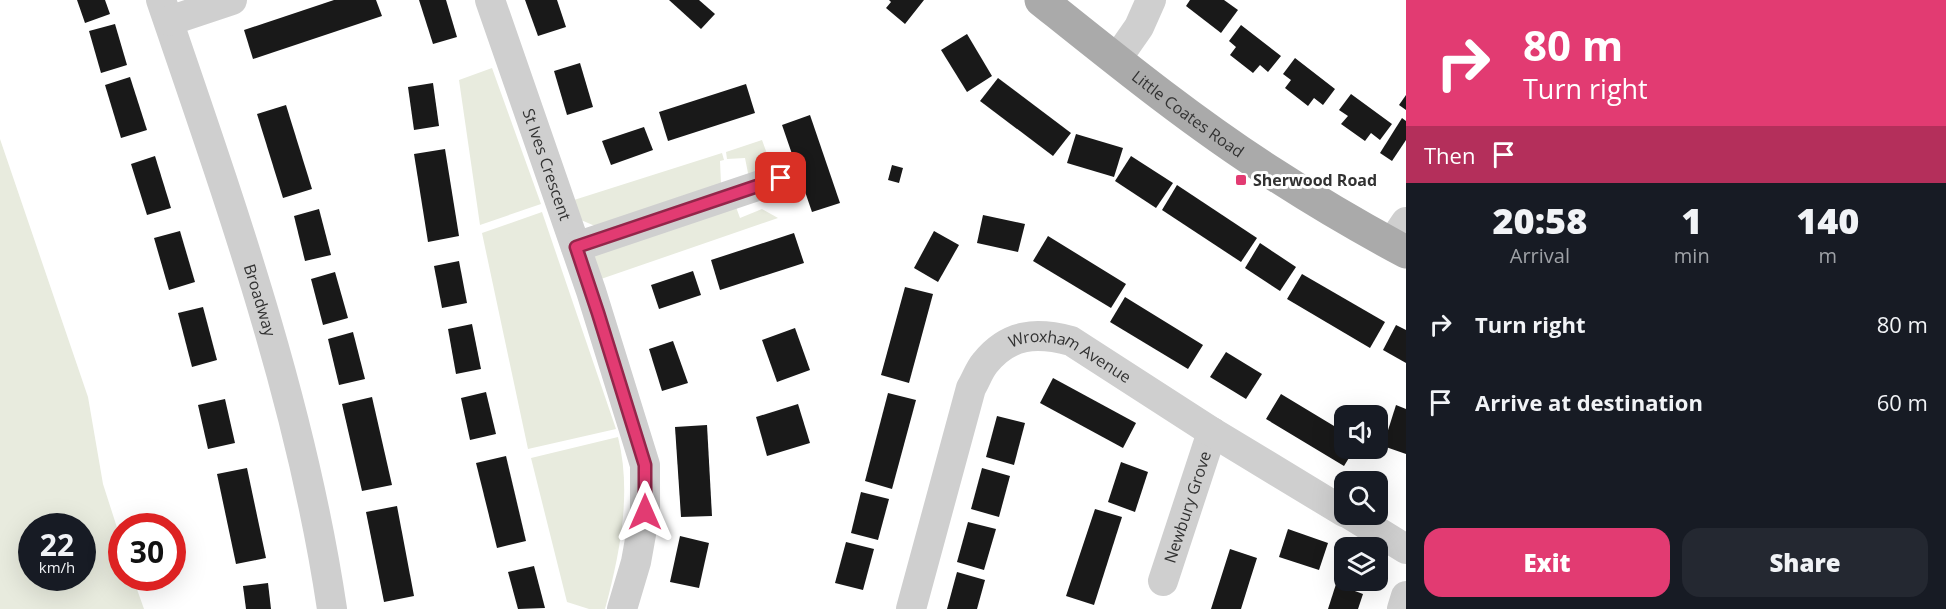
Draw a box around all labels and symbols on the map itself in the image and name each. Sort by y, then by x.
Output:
street label: Little Coates Road [1127,65,1248,162]
street label: St Ives Crescent [517,105,577,224]
pin [755,152,806,203]
place label: Sherwood Road [1253,169,1377,191]
marker: Sherwood Road [1234,173,1248,187]
street label: Broadway [239,261,282,340]
street label: Wroxham Avenue [1005,325,1135,388]
street label: Newbury Grove [1159,448,1216,566]
position arrow [613,480,677,544]
speed limit sign: 30 [108,513,186,591]

